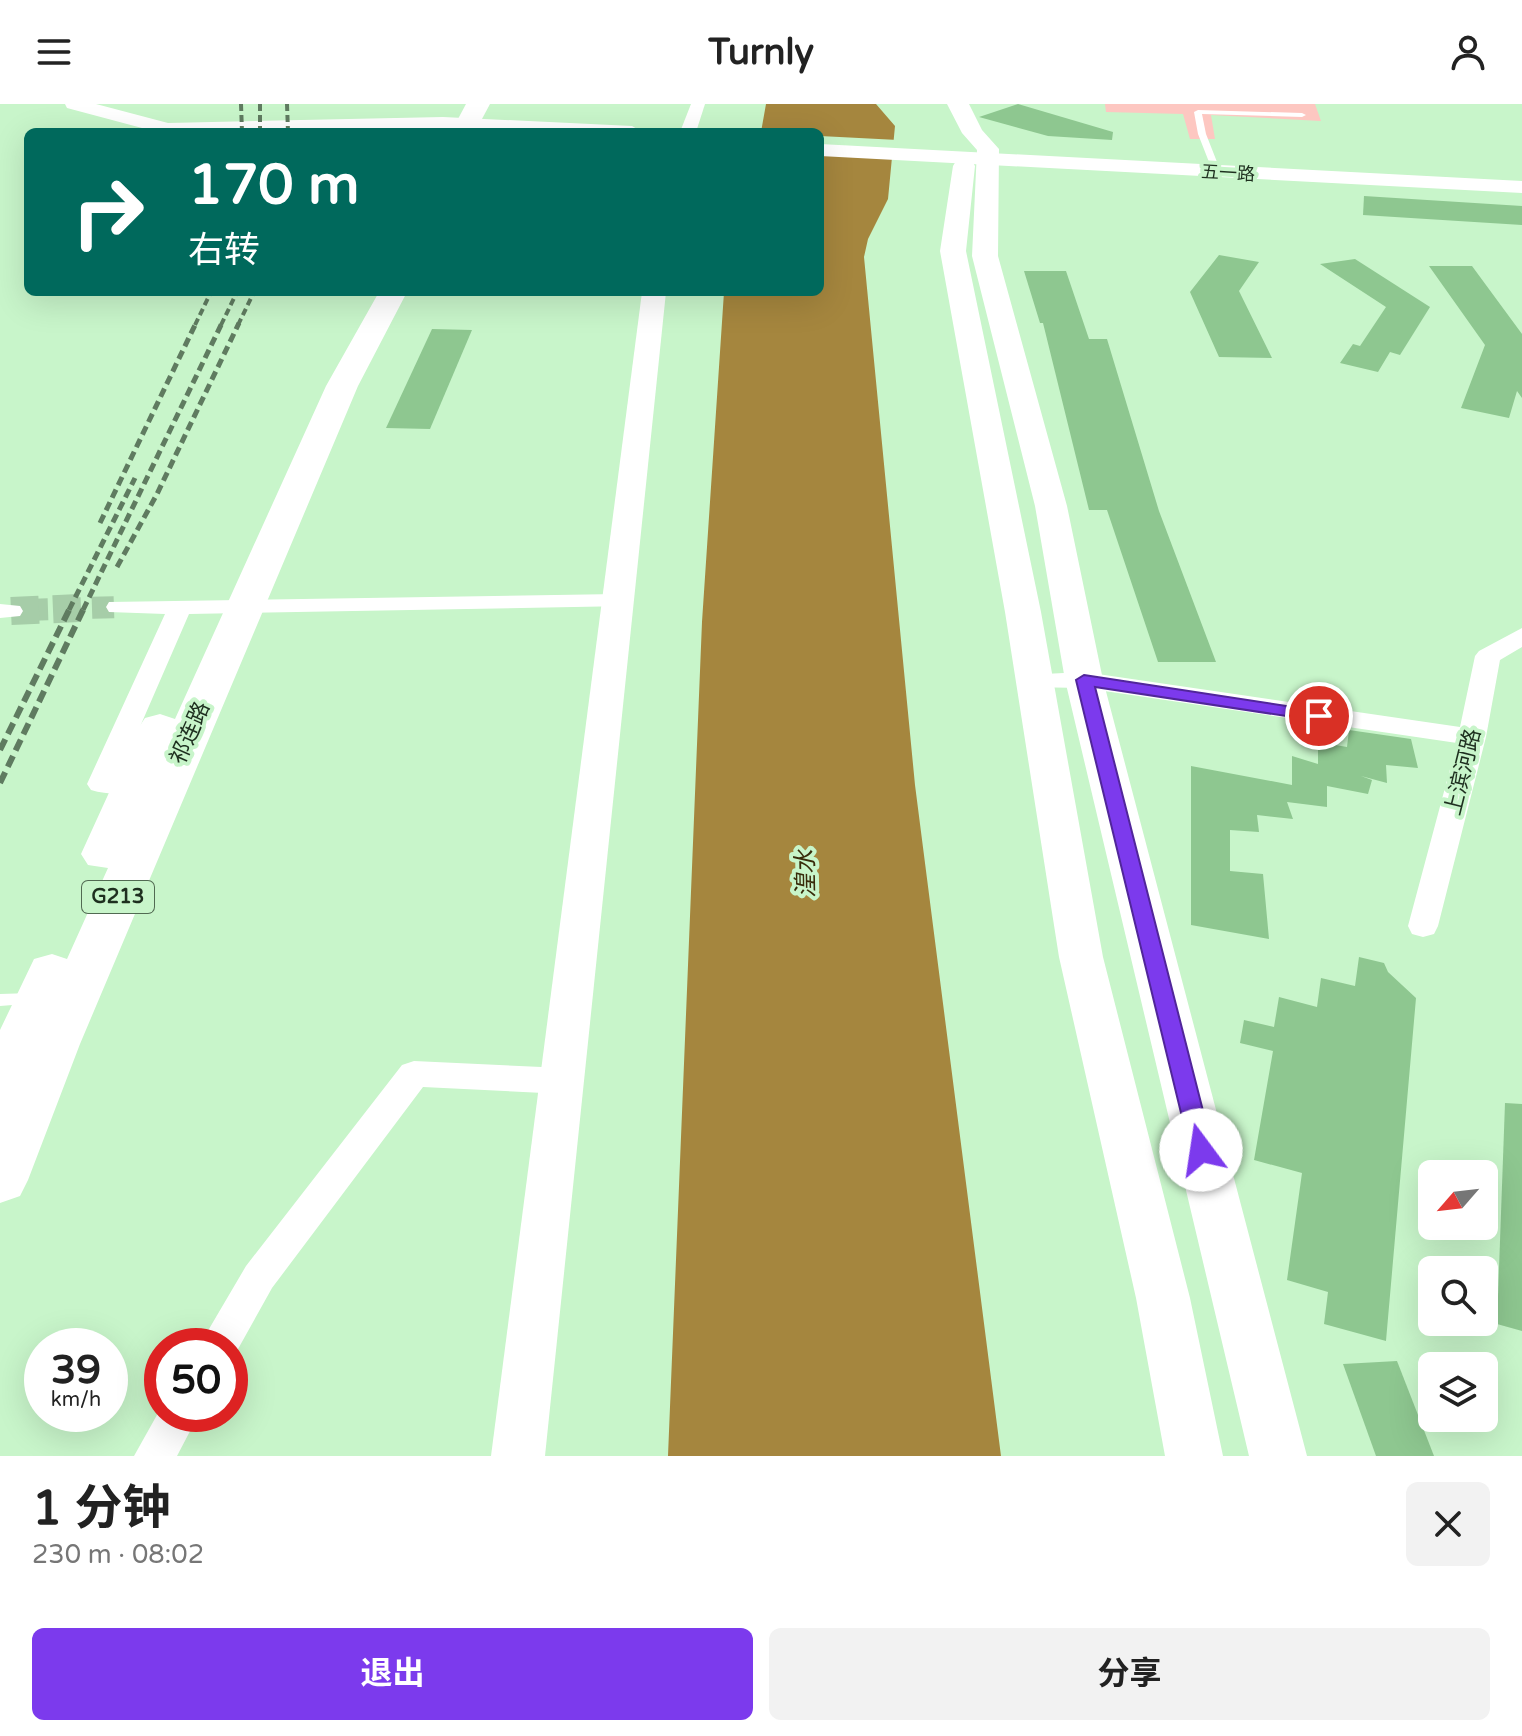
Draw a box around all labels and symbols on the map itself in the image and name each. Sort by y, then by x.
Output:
street label: 五一路 [1200,161,1256,185]
pin [1285,682,1353,750]
street label: 祁连路 [165,698,215,768]
street label: 上滨河路 [1440,726,1486,818]
water label: 湟水 [791,849,821,898]
road number: G213 [82,881,154,913]
position arrow [1159,1108,1243,1192]
north arrow [1418,1160,1498,1240]
speed limit sign: 50 [144,1328,248,1432]

